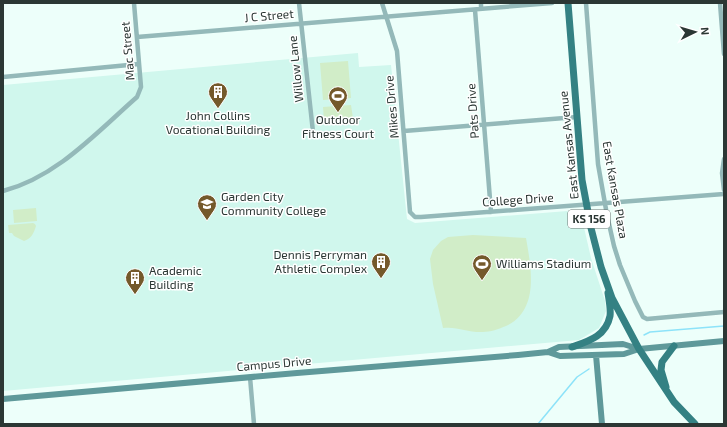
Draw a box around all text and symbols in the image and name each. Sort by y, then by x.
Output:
street label: J C Street [244,6,295,24]
north arrow [675,12,715,52]
street label: Mac Street [117,21,137,81]
text: N [699,27,712,36]
street label: Willow Lane [285,35,305,103]
street label: Mikes Drive [381,75,401,139]
building icon: John Collins Vocational Building [207,81,229,109]
street label: Pats Drive [463,83,481,139]
sports icon: Outdoor Fitness Court [327,85,349,113]
street label: East Kansas Avenue [555,90,581,200]
place label: John Collins Vocational Building [166,108,270,136]
place label: Outdoor Fitness Court [302,112,375,140]
street label: East Kansas Plaza [601,140,631,240]
place label: Garden City Community College [221,189,326,217]
street label: College Drive [482,190,554,208]
school or university icon: Garden City Community College [196,193,218,221]
road number: KS 156 [568,210,610,228]
place label: Dennis Perryman Athletic Complex [273,247,368,275]
building icon: Dennis Perryman Athletic Complex [370,251,392,279]
sports icon: Williams Stadium [471,253,493,281]
place label: Williams Stadium [496,256,591,270]
place label: Academic Building [149,263,202,291]
building icon: Academic Building [124,267,146,295]
street label: Campus Drive [236,353,312,373]

